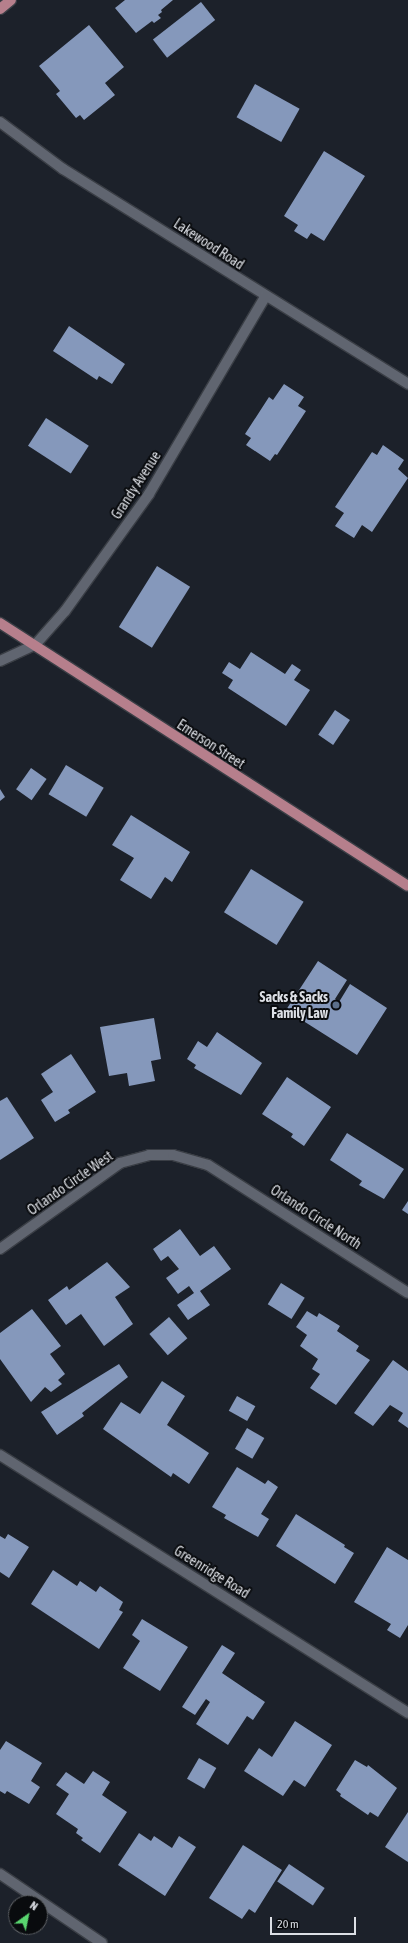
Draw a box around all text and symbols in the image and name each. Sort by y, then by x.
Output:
street label: Lakewood Road [171,215,247,273]
street label: Grandy Avenue [108,448,164,522]
street label: Emerson Street [174,716,248,772]
place label: Sacks & Sacks Family Law [260,989,328,1022]
marker: Sacks & Sacks Family Law [331,1000,341,1010]
street label: Orlando Circle West [24,1147,116,1219]
street label: Orlando Circle North [267,1181,365,1253]
street label: Greenridge Road [171,1542,253,1602]
north arrow [8,1895,48,1935]
text: N [28,1899,40,1913]
scale bar [272,1909,358,1935]
text: 20 m [277,1917,299,1931]

